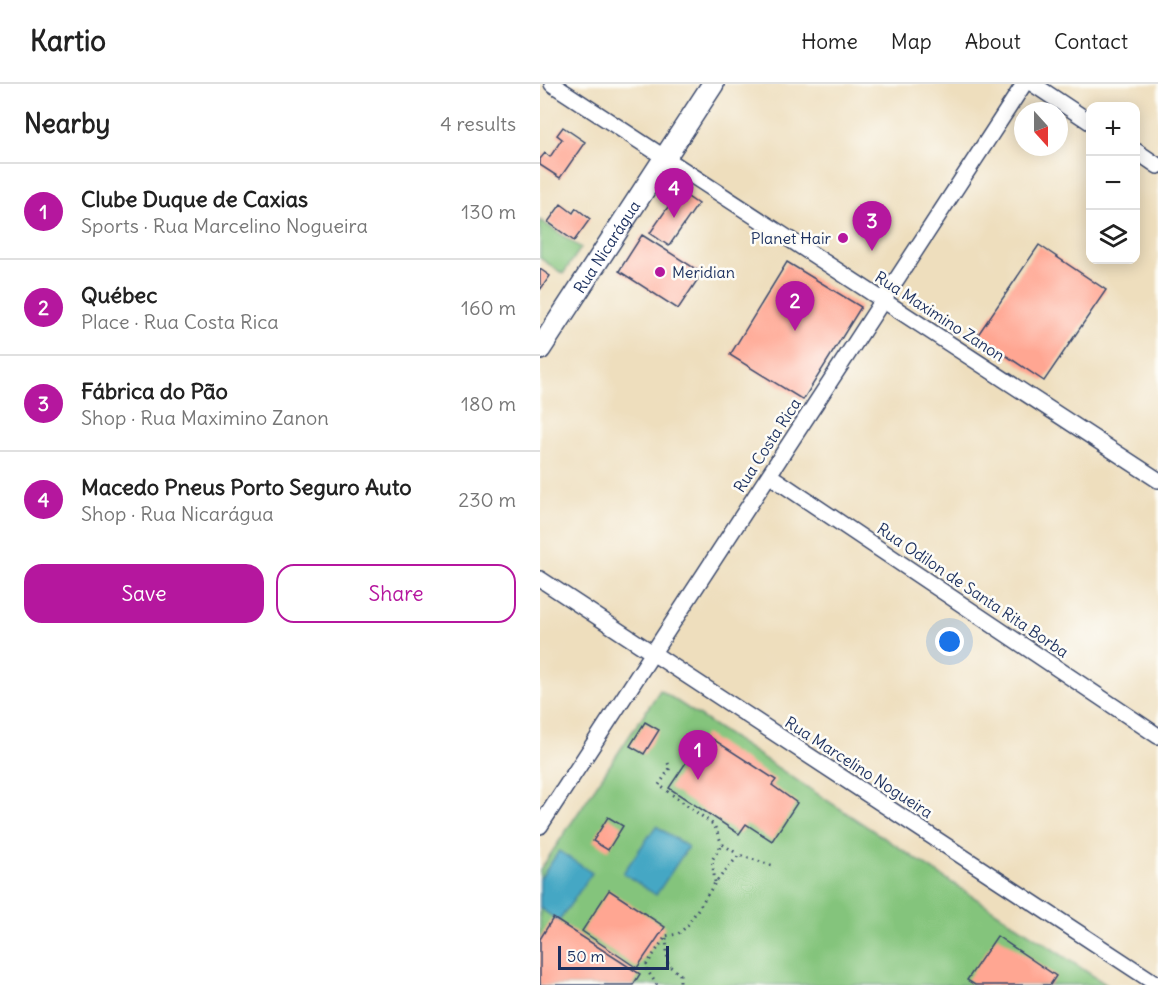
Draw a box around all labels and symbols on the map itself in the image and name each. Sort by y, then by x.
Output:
north arrow [1014,102,1068,156]
pin: 4 [654,168,694,218]
street label: Rua Nicarágua [569,197,644,297]
pin: 3 [852,202,892,251]
place label: Planet Hair [751,228,831,248]
marker: Planet Hair [836,231,850,245]
place label: Meridian [672,262,735,282]
marker: Meridian [653,265,667,279]
street label: Rua Maximino Zanon [871,267,1009,365]
pin: 2 [776,282,814,331]
street label: Rua Costa Rica [729,394,805,496]
street label: Rua Odilon de Santa Rita Borba [873,518,1073,662]
your location [935,627,964,656]
street label: Rua Marcelino Nogueira [781,712,937,822]
pin: 1 [678,730,718,780]
scale bar [558,943,669,970]

